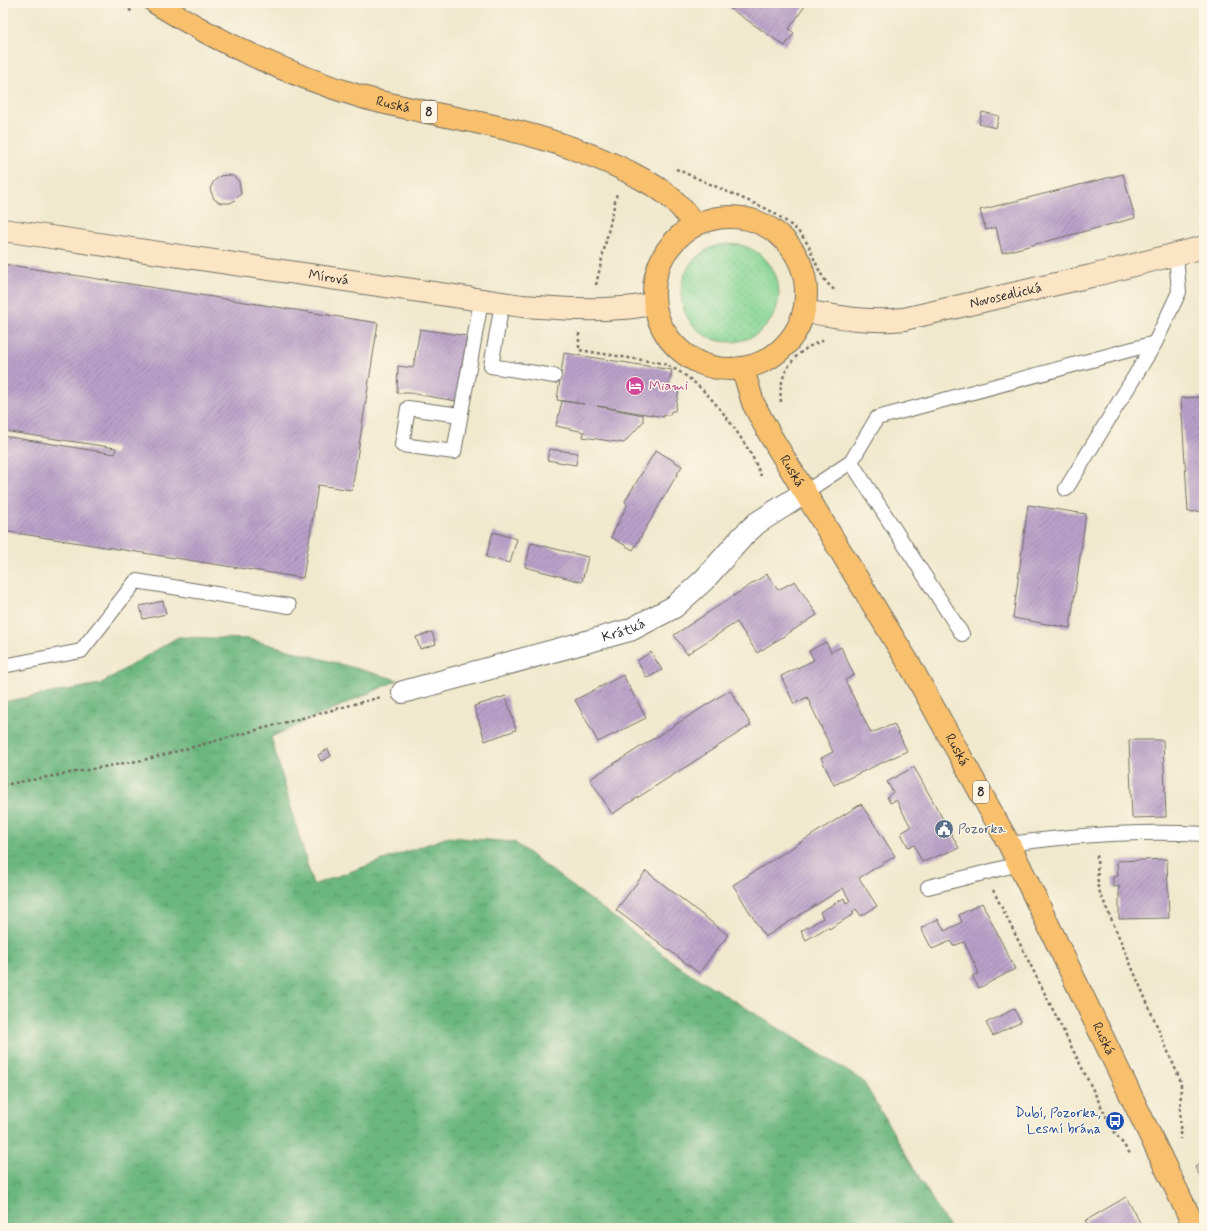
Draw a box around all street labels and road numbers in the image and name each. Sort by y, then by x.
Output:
street label: Ruská [374,92,412,117]
road number: 8 [421,101,437,123]
street label: Mírová [307,266,350,290]
street label: Novosedlická [968,279,1044,313]
street label: Ruská [775,452,809,491]
street label: Krátká [600,614,649,646]
street label: Ruská [941,730,973,769]
road number: 8 [973,781,989,803]
street label: Ruská [1088,1019,1119,1058]

